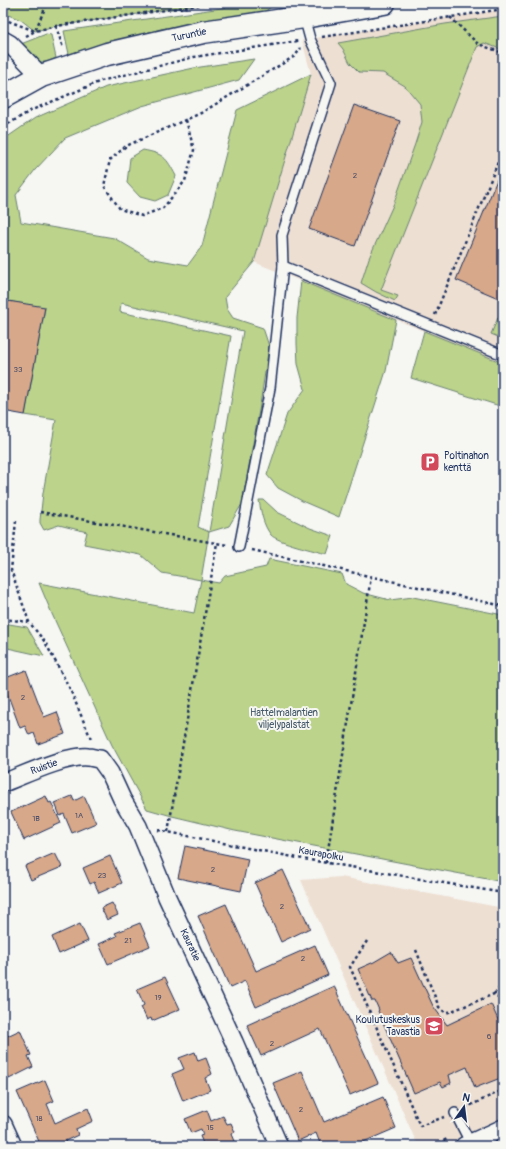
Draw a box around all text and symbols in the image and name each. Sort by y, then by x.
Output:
street label: Turuntie [171,25,208,45]
house number: 2 [353,171,358,180]
house number: 33 [14,365,23,374]
place label: Poltinahon kenttä [444,450,489,474]
parking icon: Poltinahon kenttä [419,451,441,473]
house number: 2 [21,693,26,702]
park label: Hattelmalantien viljelypalstat [250,707,318,731]
street label: Ruistie [29,757,59,777]
house number: 1A [75,811,83,820]
house number: 1B [32,814,40,823]
street label: Kaurapolku [298,844,344,864]
house number: 2 [211,865,216,874]
house number: 23 [98,871,107,880]
house number: 2 [280,902,285,911]
street label: Kauratie [177,927,203,963]
house number: 21 [124,936,132,945]
house number: 2 [301,954,306,963]
house number: 19 [154,993,162,1002]
place label: Koulutuskeskus Tavastia [355,1014,421,1038]
school or university icon: Koulutuskeskus Tavastia [423,1015,445,1037]
house number: 6 [487,1032,492,1041]
house number: 2 [270,1039,275,1048]
north arrow [444,1087,484,1127]
text: N [461,1091,472,1105]
house number: 2 [299,1105,304,1114]
house number: 18 [35,1114,43,1123]
house number: 15 [206,1123,214,1132]

